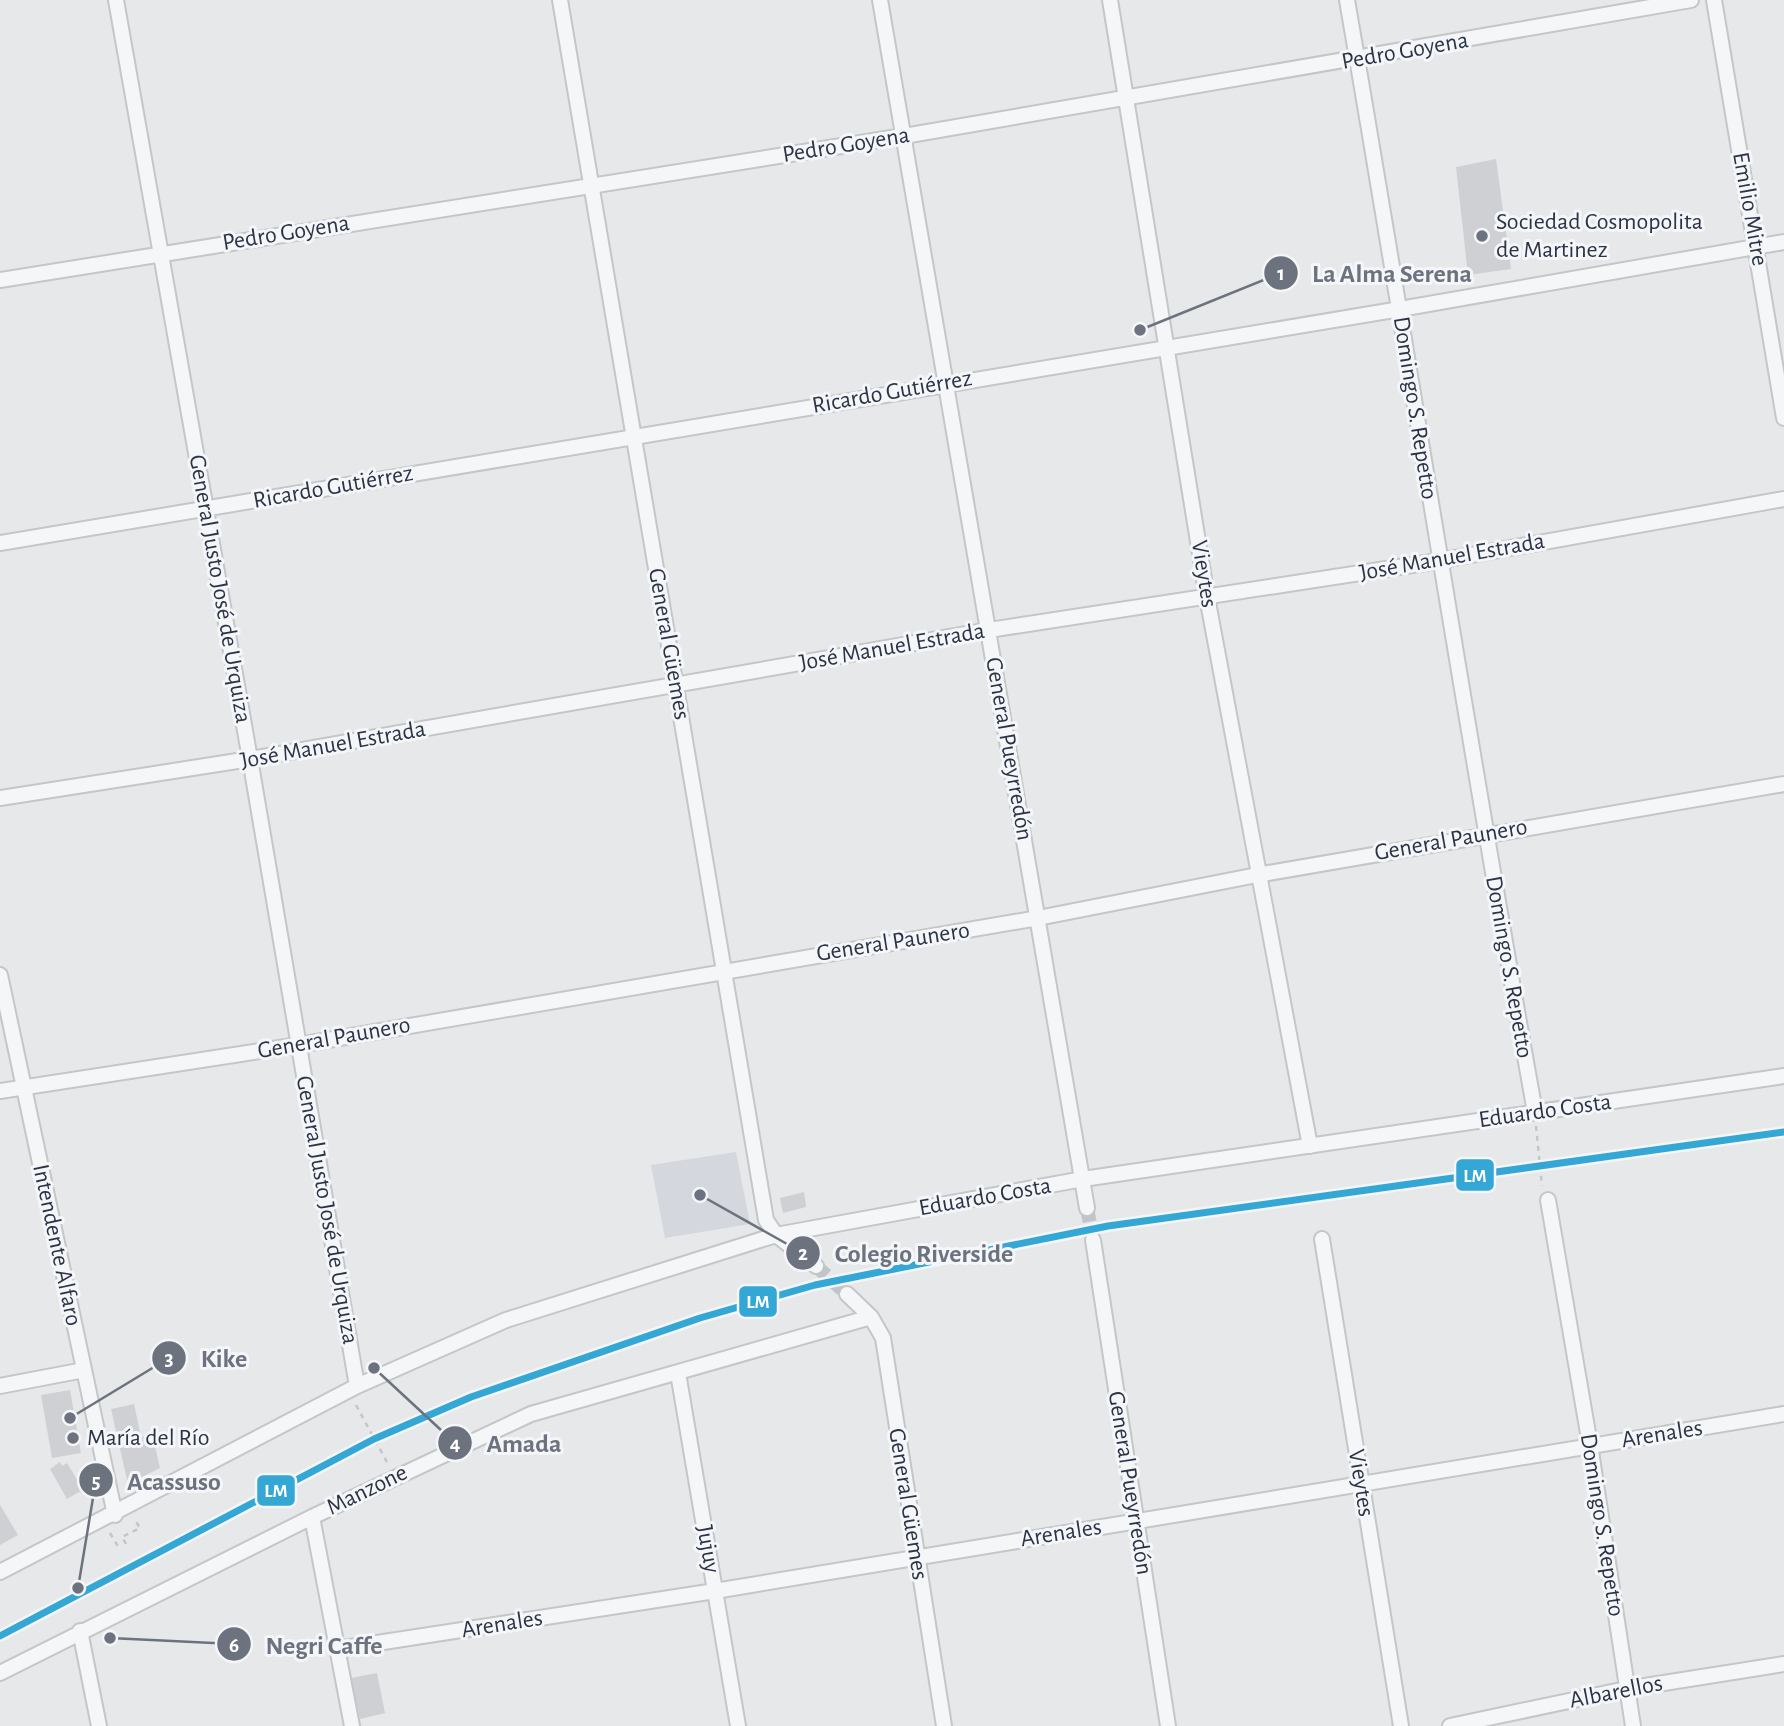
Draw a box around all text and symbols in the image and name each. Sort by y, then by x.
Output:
street label: Pedro Goyena [1340,28,1470,74]
street label: Pedro Goyena [781,123,911,167]
street label: Emilio Mitre [1728,150,1772,268]
place label: Sociedad Cosmopolita de Martinez [1496,210,1703,262]
street label: Pedro Goyena [221,211,351,255]
marker: Sociedad Cosmopolita de Martinez [1474,228,1490,244]
callout: La Alma Serena [1263,249,1486,296]
text: La Alma Serena [1312,261,1472,287]
text: 1 [1277,263,1285,284]
street label: Domingo S. Repetto [1389,315,1441,501]
street label: Ricardo Gutiérrez [810,366,974,418]
street label: General Justo José de Urquiza [185,453,255,725]
street label: Ricardo Gutiérrez [251,461,415,513]
street label: José Manuel Estrada [1357,529,1547,585]
street label: Vieytes [1187,539,1221,609]
street label: General Güemes [644,566,694,722]
street label: José Manuel Estrada [797,619,987,675]
street label: General Pueyrredón [981,656,1037,842]
street label: José Manuel Estrada [238,717,428,773]
street label: General Paunero [1373,815,1529,865]
street label: Domingo S. Repetto [1481,874,1537,1060]
street label: General Paunero [815,918,971,966]
street label: General Paunero [256,1013,412,1063]
street label: General Justo José de Urquiza [292,1074,362,1346]
street label: Eduardo Costa [1477,1090,1613,1132]
line badge: LM [1455,1158,1495,1192]
street label: Intendente Alfaro [28,1162,86,1328]
text: LM [1463,1167,1487,1186]
street label: Eduardo Costa [917,1174,1053,1220]
callout: Colegio Riverside [785,1229,1027,1276]
text: Colegio Riverside [835,1241,1013,1267]
text: 2 [798,1243,808,1264]
line badge: LM [738,1285,778,1318]
text: LM [746,1293,770,1312]
callout: Kike [152,1334,261,1381]
text: Kike [201,1346,247,1372]
text: 3 [164,1348,174,1369]
street label: General Pueyrredón [1104,1390,1156,1576]
street label: Arenales [1620,1416,1704,1452]
callout: Amada [437,1420,576,1467]
place label: María del Río [87,1426,209,1450]
street label: General Güemes [884,1426,932,1582]
marker: María del Río [65,1430,81,1446]
text: Amada [486,1431,562,1457]
street label: Domingo S. Repetto [1576,1432,1628,1618]
text: 4 [450,1433,460,1454]
street label: Vieytes [1344,1448,1378,1518]
callout: Acassuso [78,1457,235,1504]
street label: Manzone [323,1460,411,1520]
text: Acassuso [127,1469,221,1495]
text: 5 [91,1471,101,1492]
line badge: LM [256,1474,296,1507]
text: LM [264,1482,288,1501]
street label: Arenales [1019,1515,1103,1551]
street label: Jujuy [692,1523,724,1575]
street label: Arenales [460,1606,544,1642]
callout: Negri Caffe [216,1621,396,1668]
text: Negri Caffe [266,1633,382,1659]
text: 6 [229,1635,239,1656]
street label: Albarellos [1567,1671,1665,1713]

